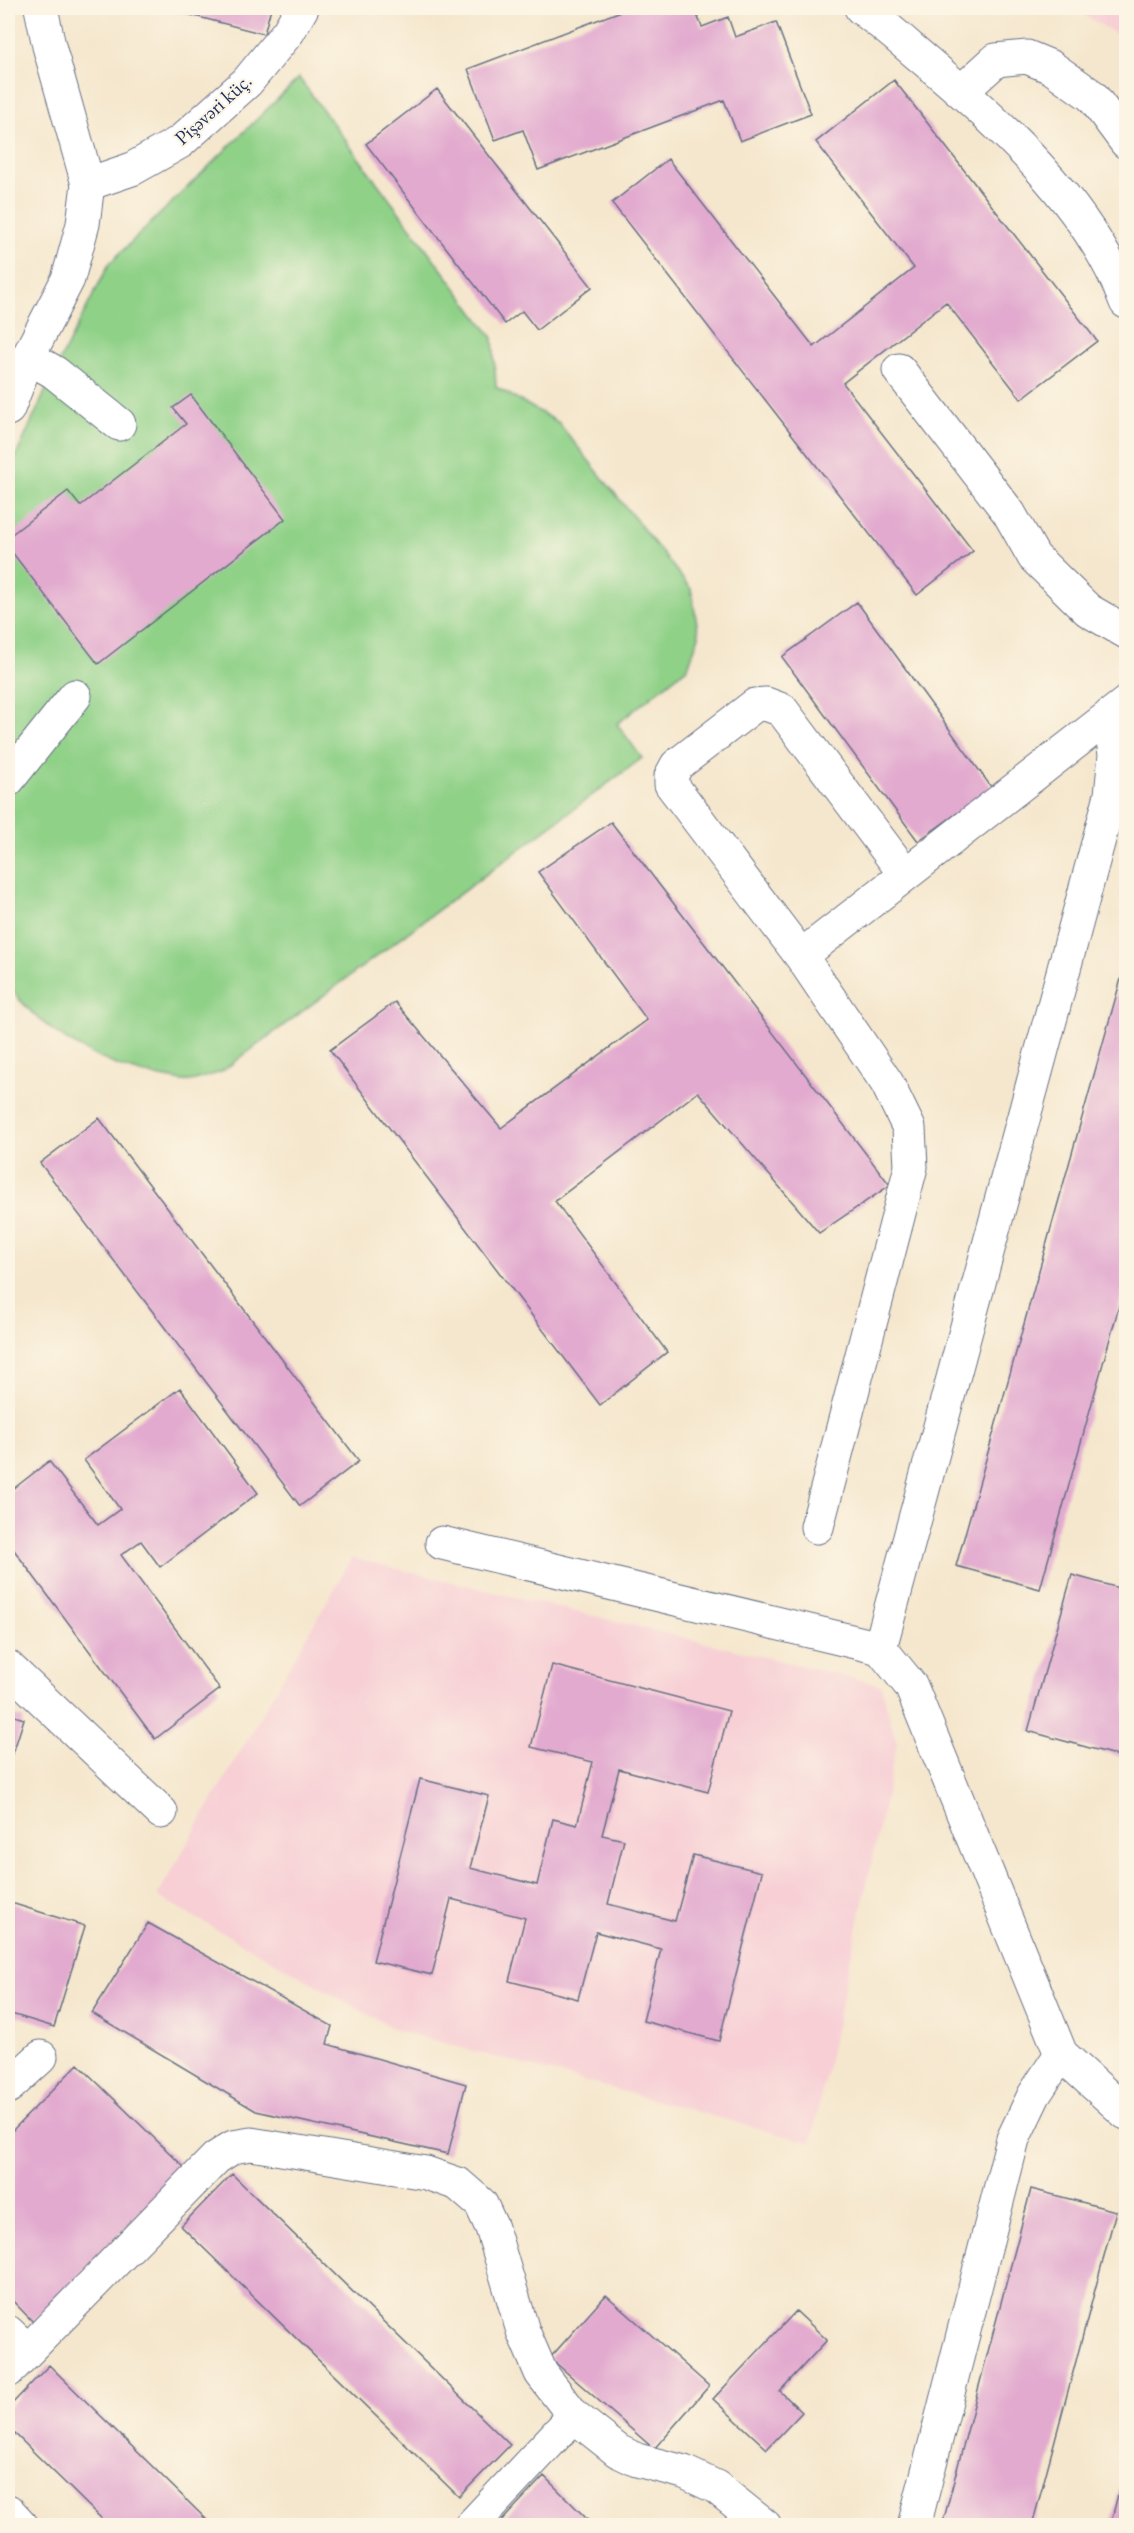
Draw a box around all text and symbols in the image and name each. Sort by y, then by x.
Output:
street label: Pişəvəri küç. [169,68,257,150]

